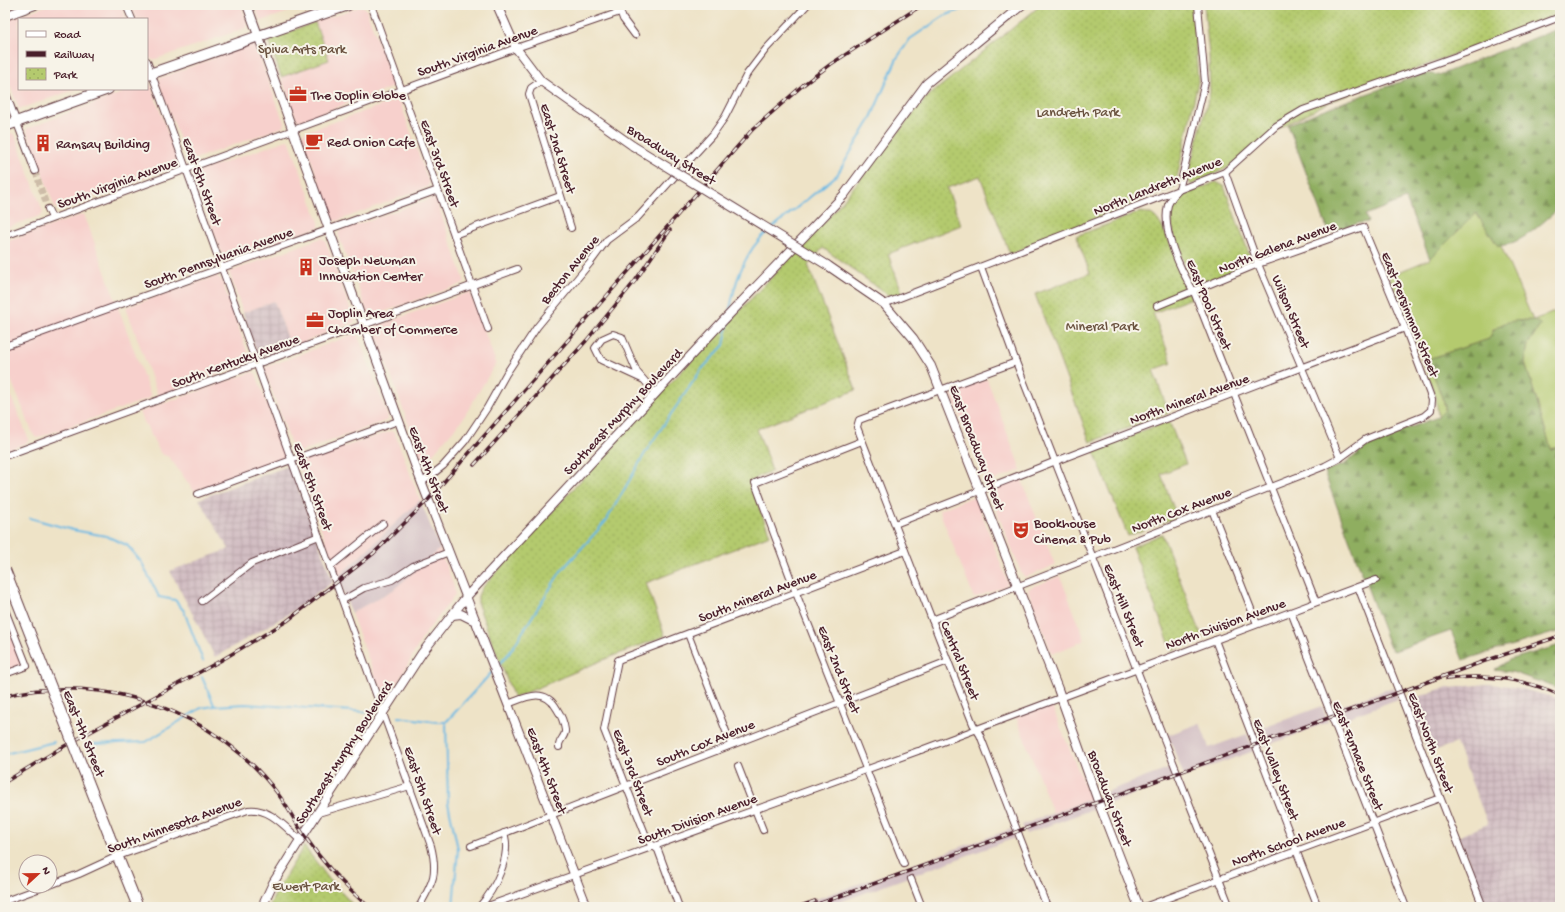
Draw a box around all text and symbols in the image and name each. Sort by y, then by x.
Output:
legend [18,18,148,90]
street label: South Virginia Avenue [415,22,541,82]
text: Road [54,29,81,43]
park label: Spiva Arts Park [258,42,348,59]
text: Railway [54,49,94,63]
text: Park [53,69,79,83]
office icon: The Joplin Globe [288,84,308,104]
place label: The Joplin Globe [310,88,407,105]
street label: East 2nd Street [535,102,579,197]
park label: Landreth Park [1036,105,1121,122]
street label: East 3rd Street [415,118,463,211]
street label: Broadway Street [622,121,719,191]
cafe icon: Red Onion Cafe [304,131,324,151]
building icon: Ramsay Building [33,133,53,153]
place label: Red Onion Cafe [327,135,416,152]
street label: East 5th Street [177,136,225,229]
place label: Ramsay Building [56,137,150,154]
street label: South Virginia Avenue [55,154,181,214]
street label: North Landreth Avenue [1091,154,1225,221]
street label: North Galena Avenue [1217,218,1340,279]
street label: South Pennsylvania Avenue [142,224,296,294]
street label: Becton Avenue [537,232,605,309]
street label: East Persimmon Street [1376,250,1442,381]
place label: Joseph Newman Innovation Center [319,253,423,286]
building icon: Joseph Newman Innovation Center [296,257,316,277]
street label: East Pool Street [1181,257,1235,354]
street label: Wilson Street [1267,273,1313,352]
place label: Joplin Area Chamber of Commerce [328,306,458,339]
office icon: Joplin Area Chamber of Commerce [305,310,325,330]
park label: Mineral Park [1066,319,1140,336]
street label: South Kentucky Avenue [170,331,302,393]
street label: Southeast Murphy Boulevard [561,345,688,480]
street label: North Mineral Avenue [1128,371,1253,430]
street label: East Broadway Street [944,383,1008,514]
street label: East 4th Street [403,424,452,517]
street label: East 5th Street [288,441,336,534]
street label: North Cox Avenue [1130,484,1235,538]
place label: Bookhouse Cinema & Pub [1033,516,1112,549]
theatre icon: Bookhouse Cinema & Pub [1011,520,1031,540]
street label: East Hill Street [1098,562,1148,651]
street label: South Mineral Avenue [697,567,820,628]
street label: North Division Avenue [1163,595,1289,655]
street label: Central Street [935,619,983,704]
street label: East 2nd Street [812,624,863,717]
street label: Southeast Murphy Boulevard [292,677,399,828]
street label: East 7th Street [58,688,108,781]
street label: East North Street [1403,690,1457,797]
street label: East Furnace Street [1327,699,1387,814]
street label: South Cox Avenue [654,717,758,772]
street label: East Valley Street [1248,717,1302,824]
street label: East 4th Street [521,725,570,818]
street label: East 3rd Street [607,727,657,820]
street label: East 5th Street [399,745,445,838]
street label: Broadway Street [1082,748,1135,851]
street label: South Division Avenue [636,791,761,850]
street label: South Minnesota Avenue [105,794,245,859]
street label: North School Avenue [1230,815,1349,872]
north arrow [18,854,58,894]
text: N [39,865,52,877]
park label: Ewert Park [272,879,341,896]

